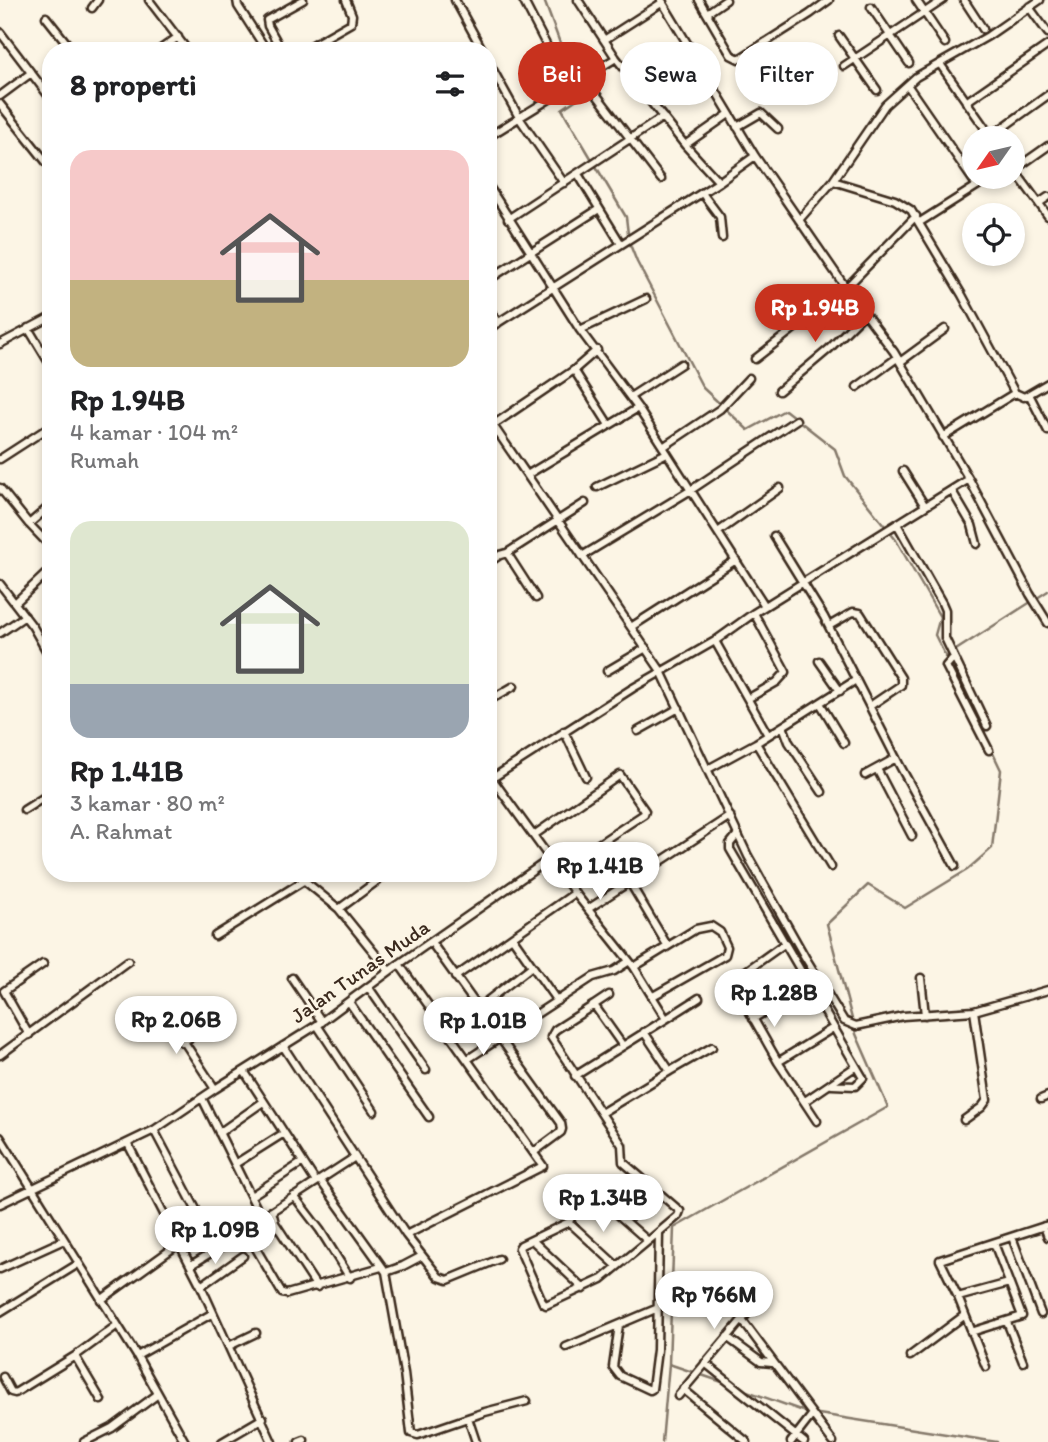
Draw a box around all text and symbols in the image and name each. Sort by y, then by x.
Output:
chip: Beli [518,42,606,105]
chip: Sewa [620,42,721,105]
chip: Filter [735,42,838,105]
icon: filters [431,65,469,103]
text: 8 properti [70,66,197,103]
north arrow [962,126,1026,189]
map controls [962,126,1025,266]
icon: home [207,195,333,321]
button: locate [962,203,1025,266]
pin: Rp 1.94B [743,284,887,344]
text: Rp 1.94B [771,293,859,321]
text: Rp 1.94B [70,381,185,418]
text: 4 kamar · 104 m² [70,418,238,446]
text: Rumah [70,446,139,474]
icon: home [207,566,333,692]
text: Rp 1.41B [70,752,183,789]
text: 3 kamar · 80 m² [70,789,225,817]
text: A. Rahmat [70,817,172,845]
pin: Rp 1.41B [528,842,672,902]
text: Rp 1.41B [557,851,643,879]
street label: Jalan Tunas Muda [286,914,434,1028]
pin: Rp 1.28B [702,970,846,1029]
text: Rp 1.28B [730,978,818,1006]
pin: Rp 2.06B [104,996,248,1056]
pin: Rp 1.01B [411,998,555,1057]
text: Rp 2.06B [131,1005,221,1033]
text: Rp 1.01B [439,1006,527,1034]
pin: Rp 1.34B [531,1174,675,1234]
text: Rp 1.34B [559,1183,647,1211]
pin: Rp 1.09B [143,1206,287,1266]
text: Rp 1.09B [171,1215,259,1243]
pin: Rp 766M [649,1272,779,1331]
text: Rp 766M [671,1280,757,1308]

